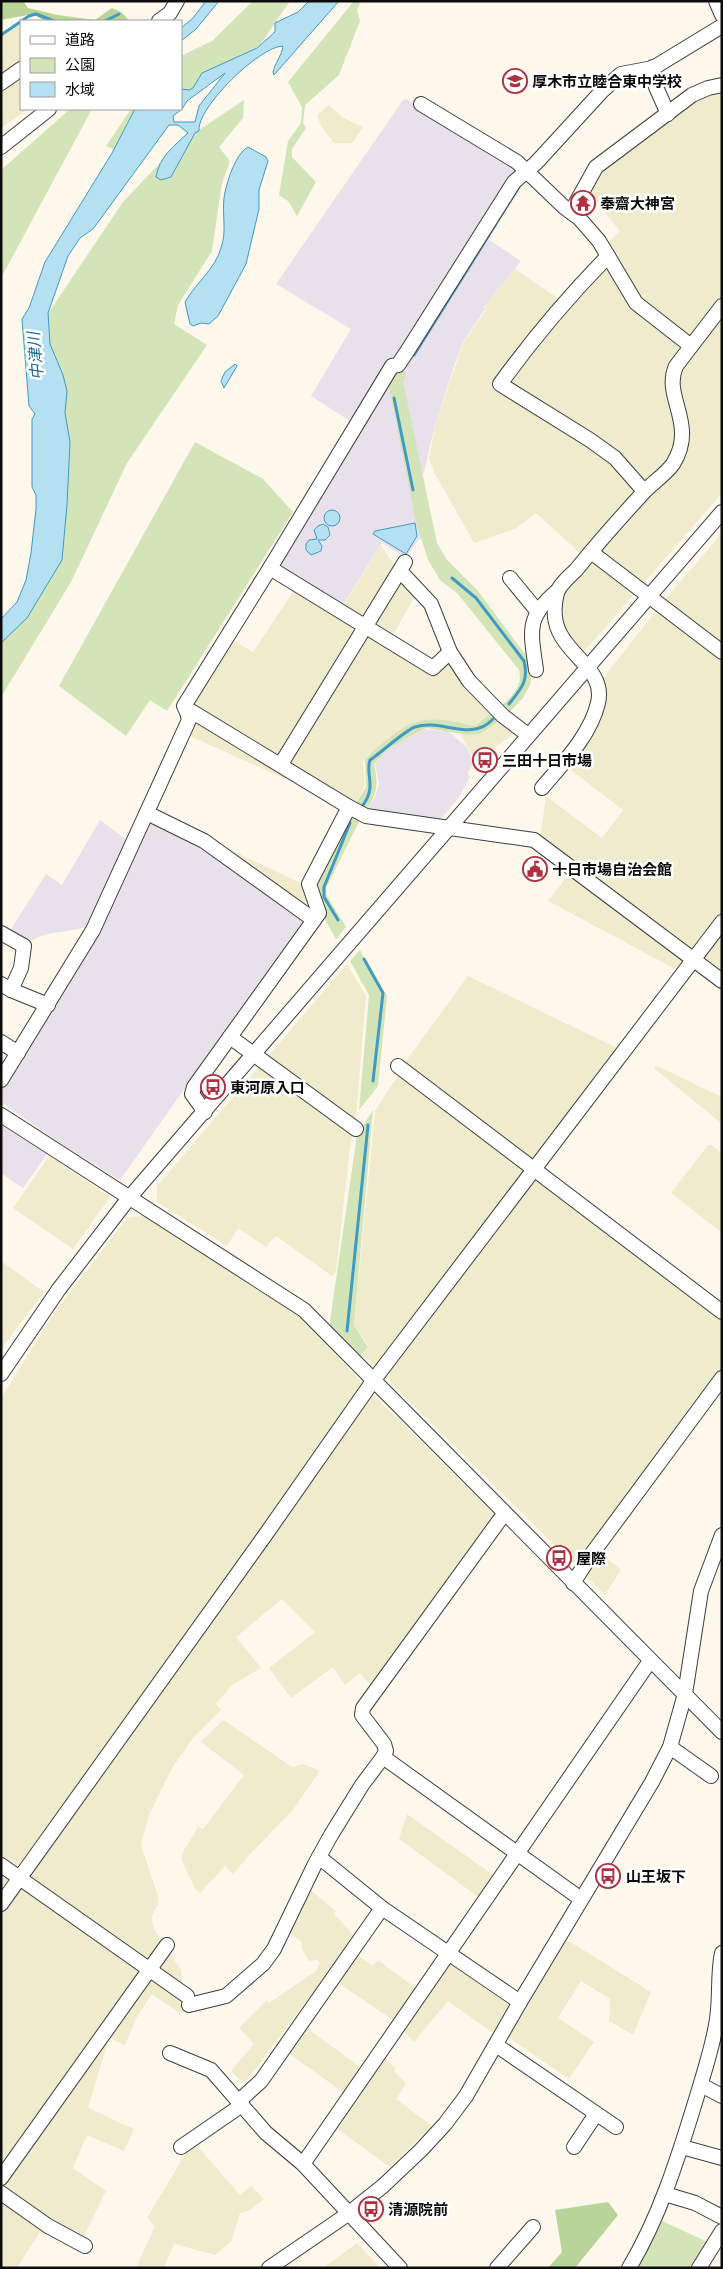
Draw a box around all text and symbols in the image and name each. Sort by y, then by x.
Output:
legend [20,20,182,110]
text: 道路 [65,30,95,49]
text: 公園 [65,55,95,74]
school or university icon: 厚木市立睦合東中学校 [502,68,528,94]
place label: 厚木市立睦合東中学校 [532,72,682,91]
text: 水域 [65,80,95,99]
temple icon: 奉齋大神宮 [570,190,596,216]
place label: 奉齋大神宮 [600,194,675,213]
water label: 中津川 [23,329,47,381]
bus stop icon: 三田十日市場 [472,747,498,773]
place label: 三田十日市場 [502,751,592,770]
public building icon: 十日市場自治会館 [522,856,548,882]
place label: 十日市場自治会館 [552,860,672,879]
bus stop icon: 東河原入口 [200,1074,226,1100]
place label: 東河原入口 [230,1078,305,1097]
bus stop icon: 屋際 [546,1545,572,1571]
place label: 屋際 [576,1549,606,1568]
bus stop icon: 山王坂下 [595,1863,621,1889]
place label: 山王坂下 [626,1867,686,1886]
bus stop icon: 清源院前 [358,2196,384,2222]
place label: 清源院前 [388,2200,448,2219]

